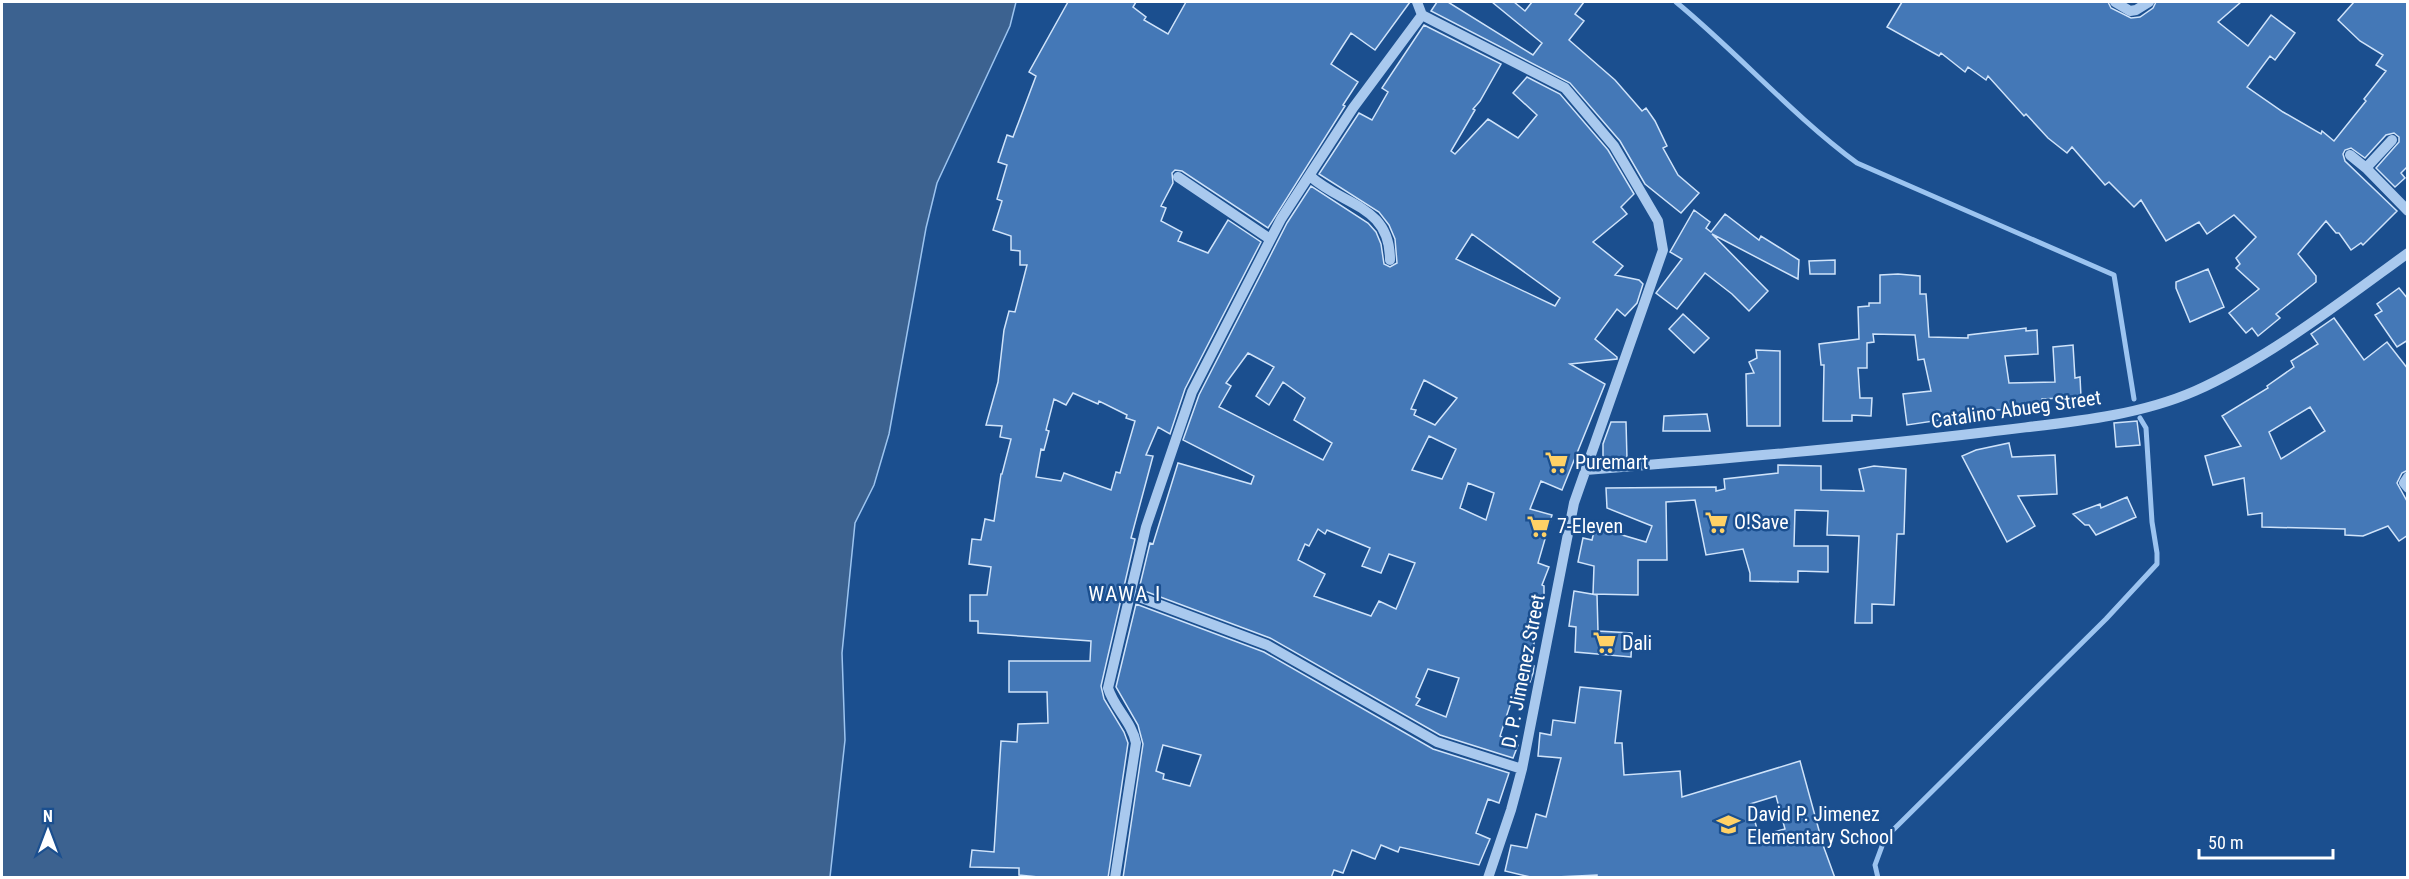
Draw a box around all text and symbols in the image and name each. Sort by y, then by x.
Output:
street label: Catalino Abueg Street [1929,385,2103,433]
supermarket icon: Puremart [1544,449,1570,475]
place label: Puremart [1575,450,1648,474]
supermarket icon: O!Save [1703,509,1729,535]
place label: O!Save [1734,510,1789,534]
supermarket icon: 7-Eleven [1526,513,1552,539]
place label: 7-Eleven [1557,514,1623,538]
district label: WAWA I [1088,582,1162,606]
street label: D. P. Jimenez Street [1496,592,1550,750]
supermarket icon: Dali [1591,630,1617,656]
place label: Dali [1622,631,1652,655]
north arrow [18,801,78,861]
place label: David P. Jimenez Elementary School [1747,802,1894,849]
text: N [43,807,53,826]
school or university icon: David P. Jimenez Elementary School [1716,812,1742,838]
scale bar [2199,822,2332,860]
text: 50 m [2208,832,2243,853]

